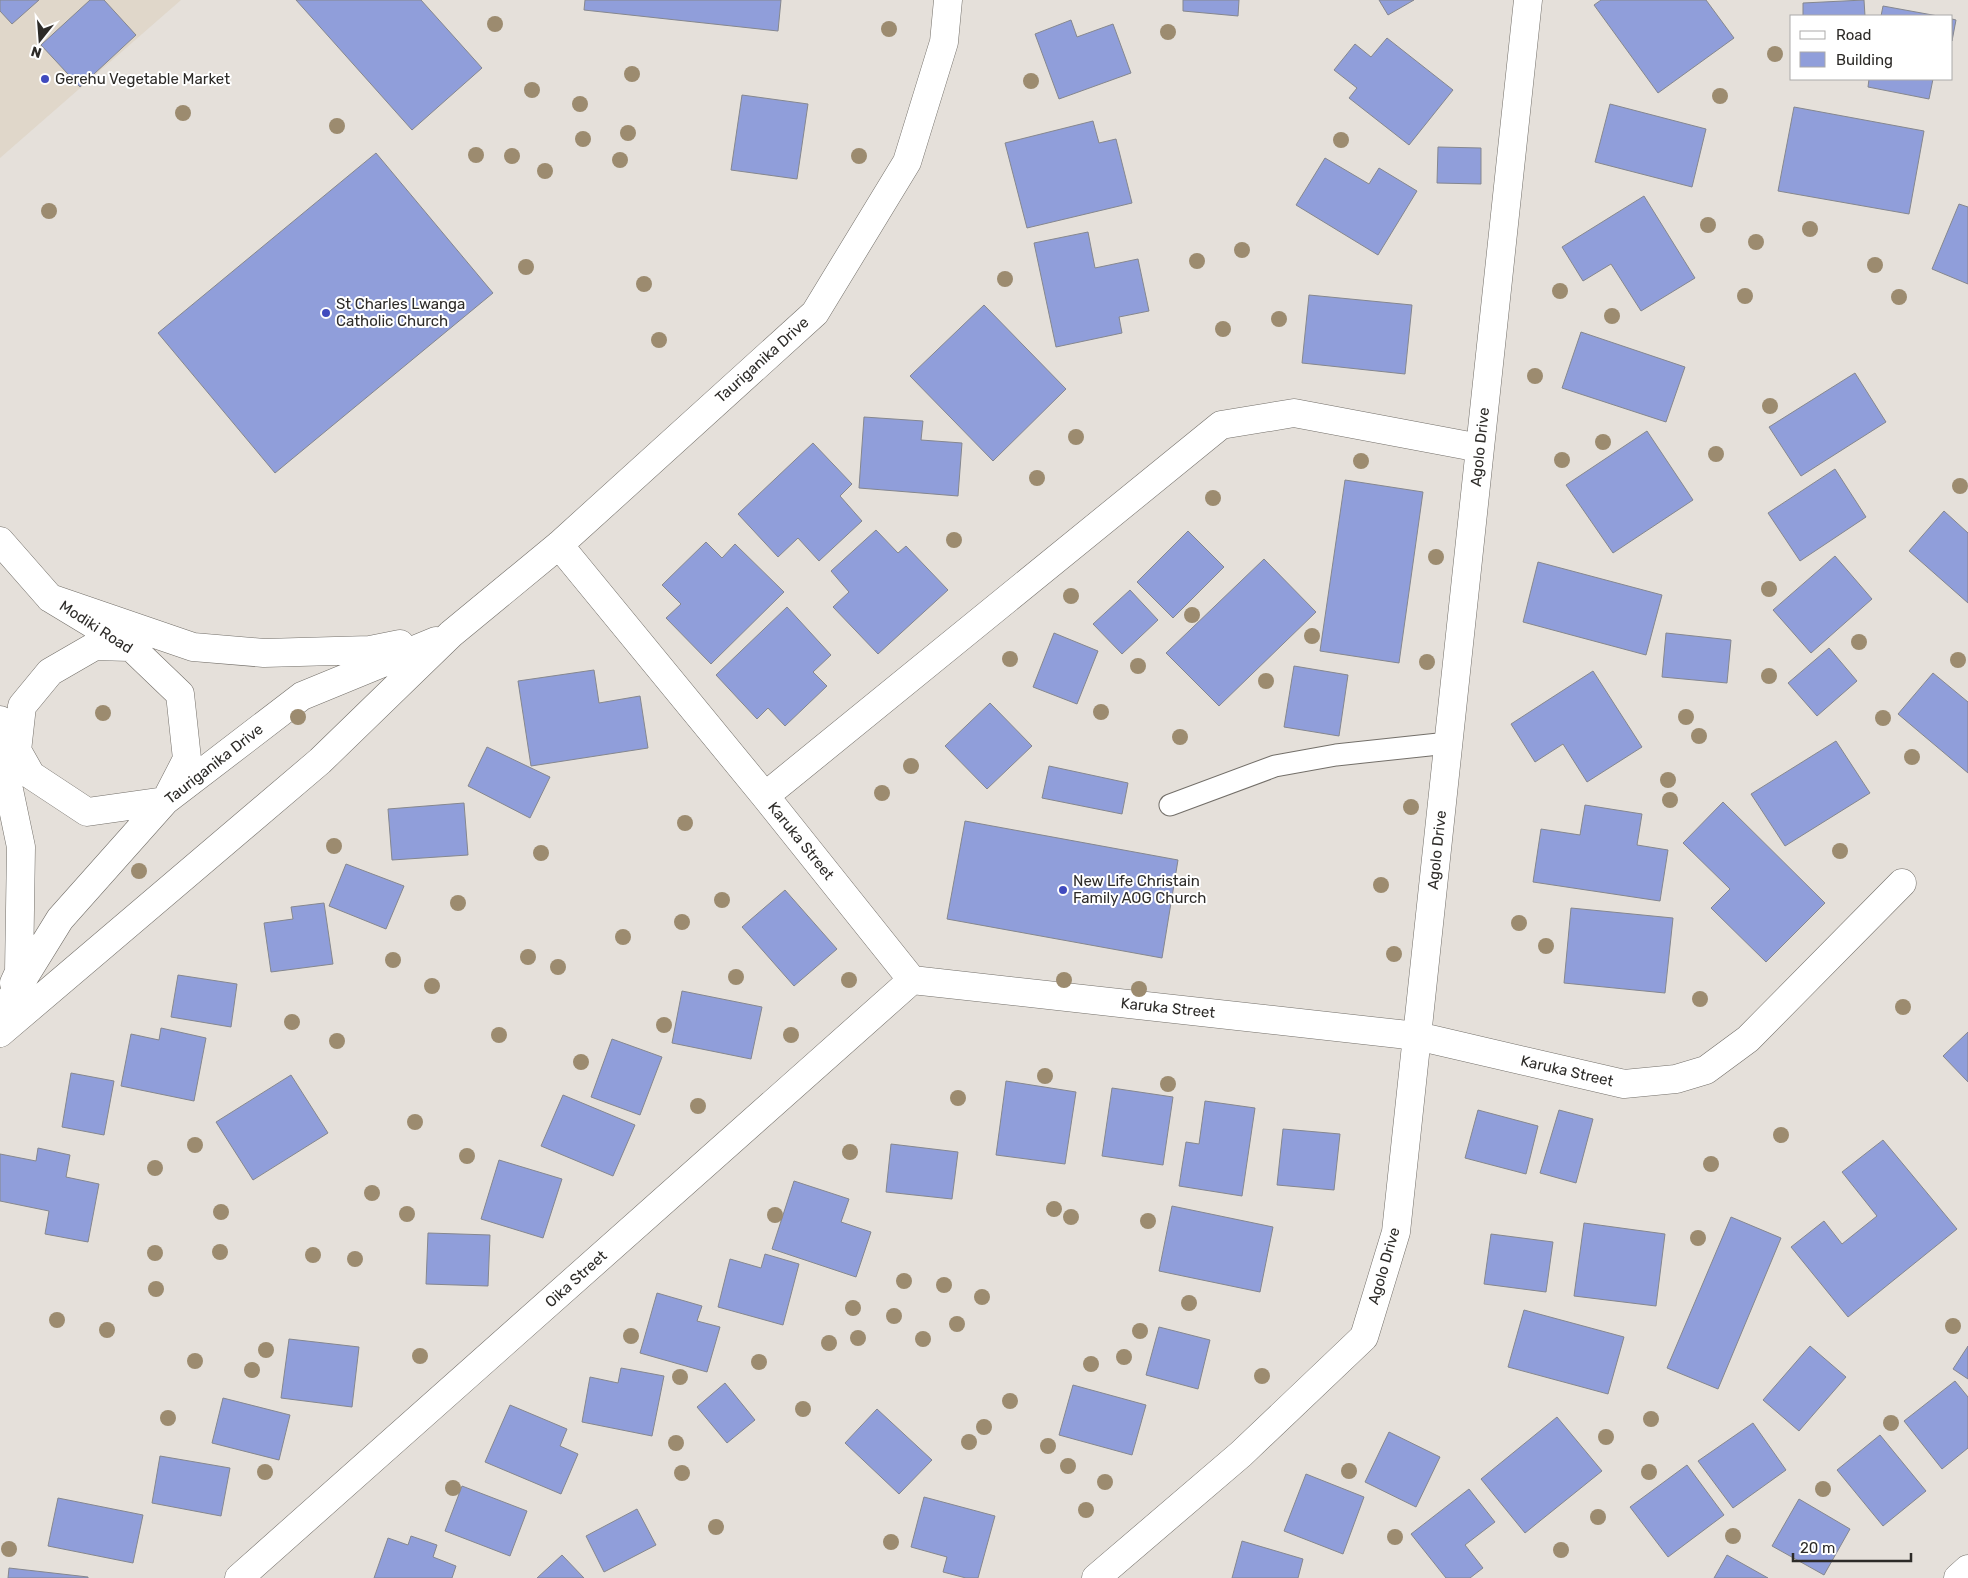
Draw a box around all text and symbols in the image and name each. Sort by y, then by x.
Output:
north arrow [15,15,65,65]
legend [1790,15,1953,80]
text: Road [1836,26,1872,44]
text: N [29,42,44,62]
text: Building [1836,51,1893,69]
place label: Gerehu Vegetable Market [55,70,230,88]
marker: Gerehu Vegetable Market [39,73,51,85]
place label: St Charles Lwanga Catholic Church [336,295,465,330]
marker: St Charles Lwanga Catholic Church [320,307,332,319]
street label: Tauriganika Drive [712,313,812,407]
street label: Agolo Drive [1467,407,1493,487]
street label: Modiki Road [56,597,136,657]
street label: Tauriganika Drive [161,720,267,808]
street label: Karuka Street [764,798,838,884]
street label: Agolo Drive [1424,810,1450,890]
place label: New Life Christain Family AOG Church [1073,872,1206,907]
marker: New Life Christain Family AOG Church [1057,884,1069,896]
street label: Karuka Street [1120,994,1216,1022]
street label: Karuka Street [1519,1052,1615,1090]
street label: Agolo Drive [1364,1225,1404,1307]
street label: Oika Street [541,1247,611,1311]
scale bar [1793,1530,1910,1562]
text: 20 m [1800,1539,1835,1557]

